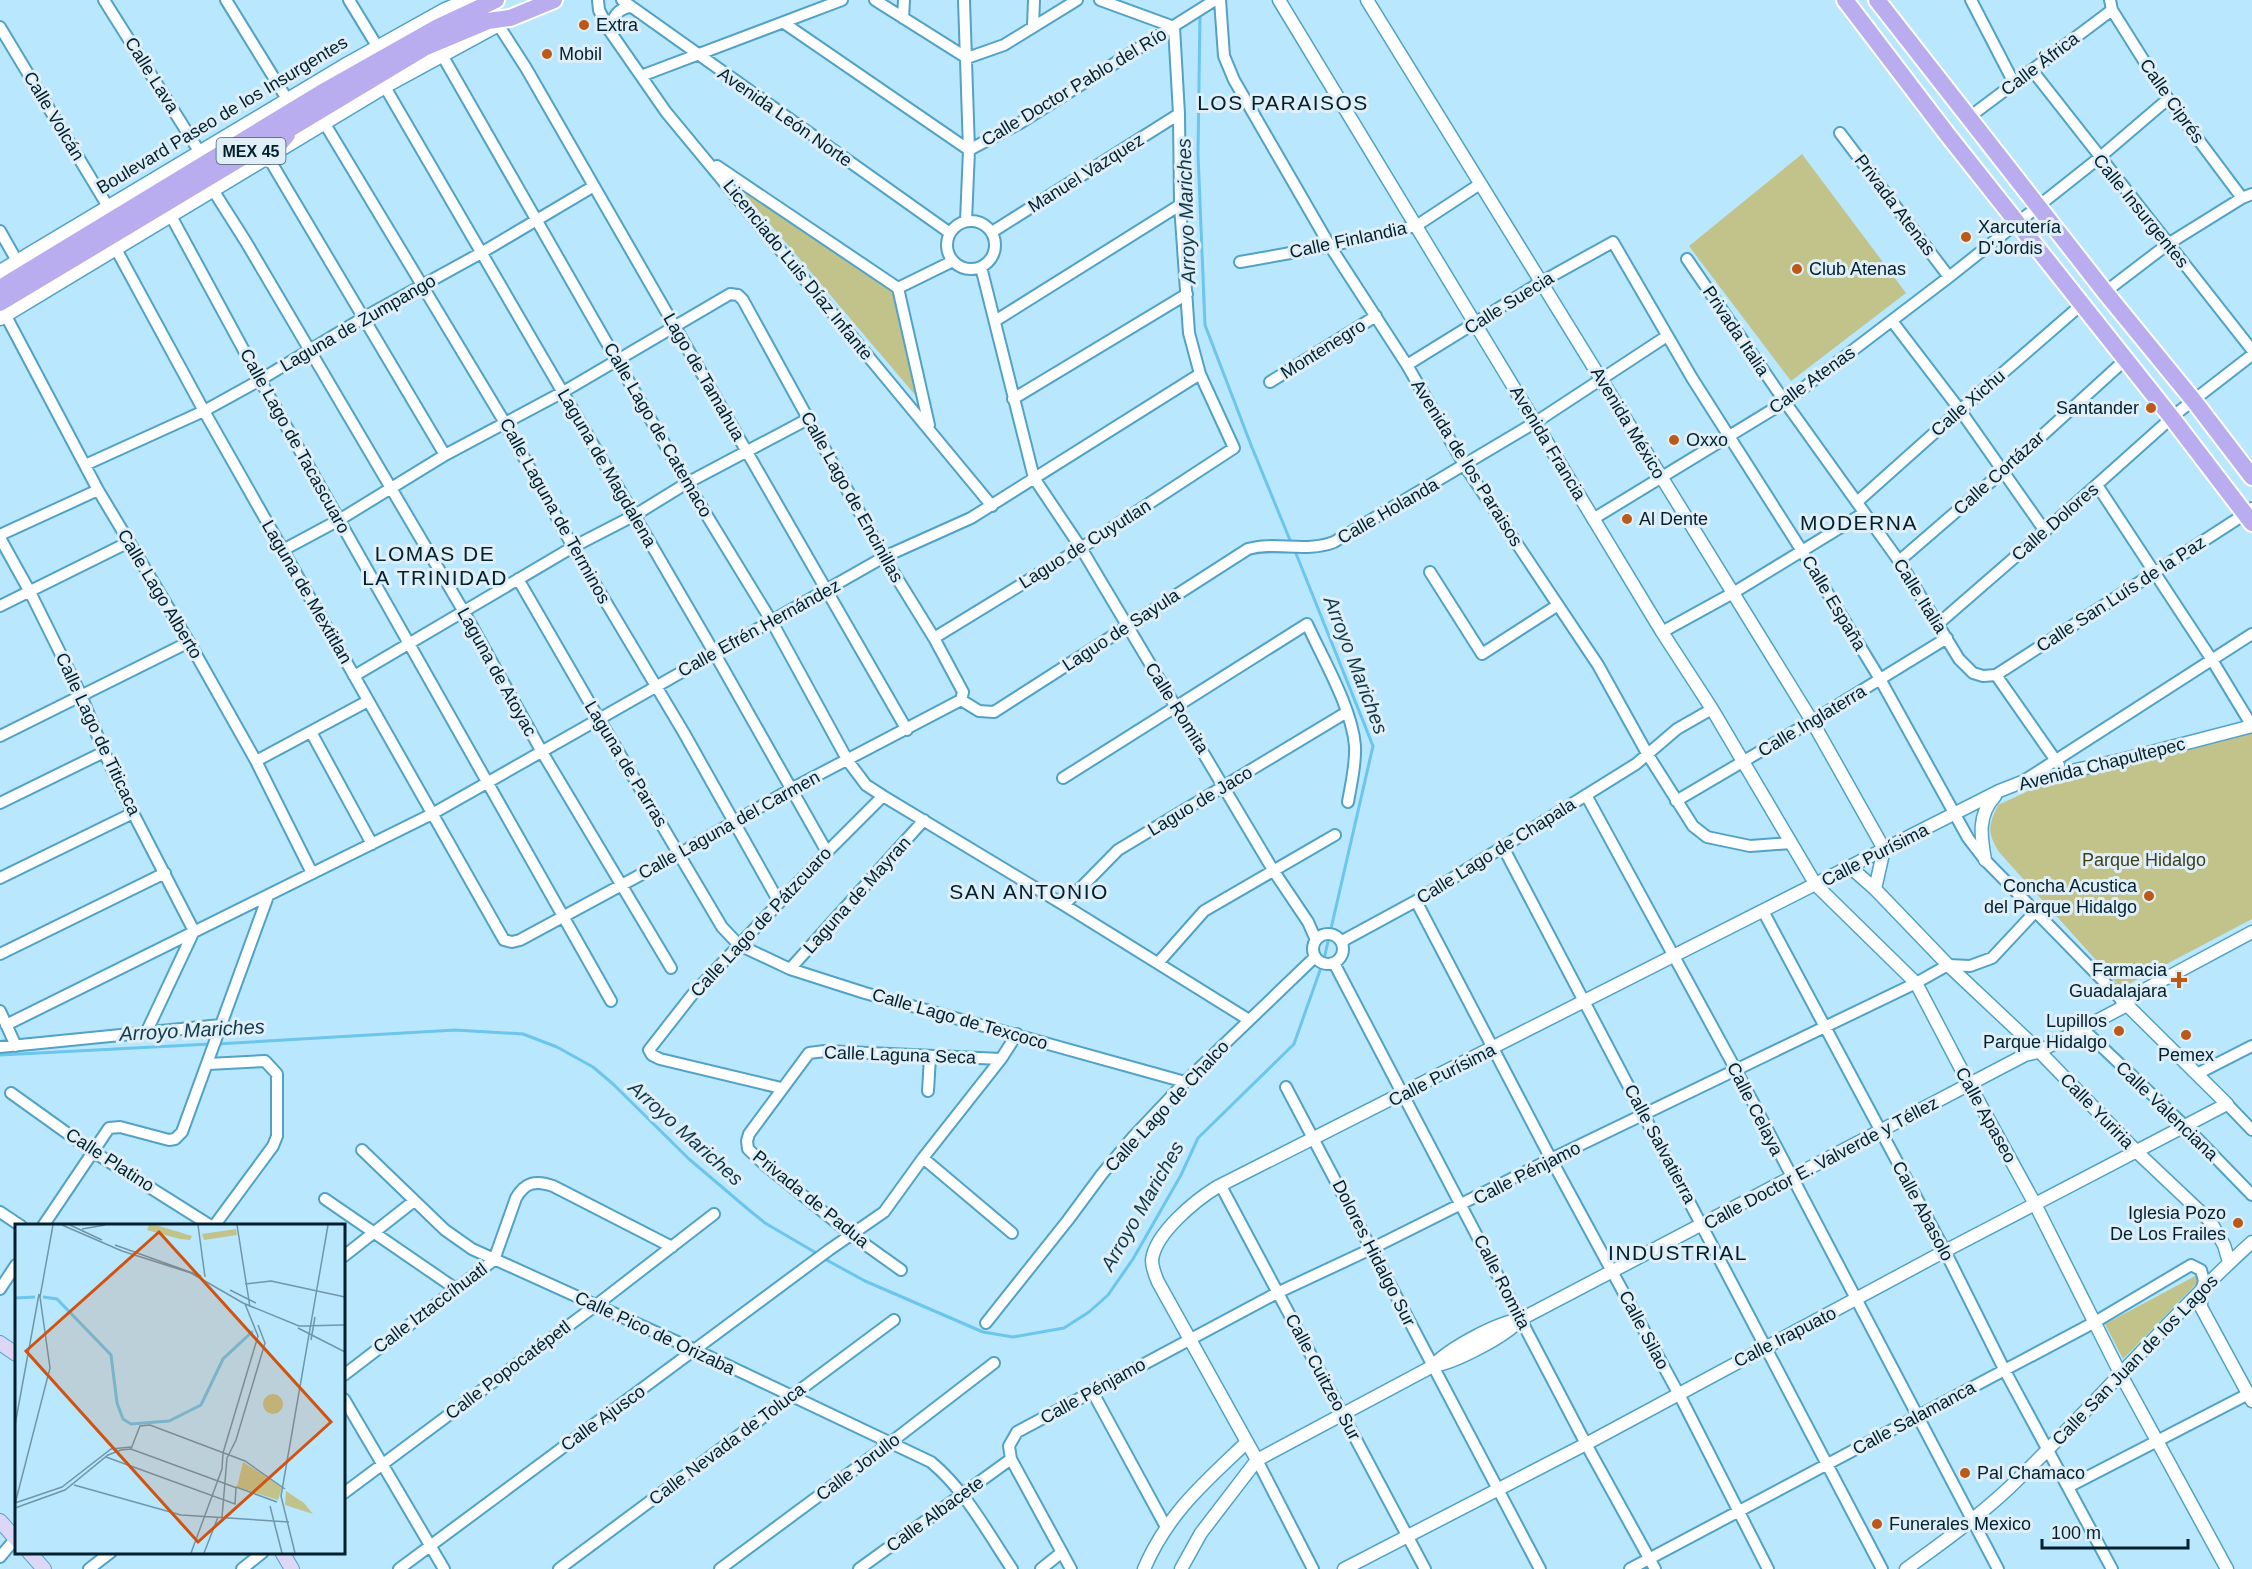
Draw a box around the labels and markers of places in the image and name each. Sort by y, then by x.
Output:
place label: Extra [596,15,639,35]
marker: Extra [577,18,591,32]
place label: Mobil [559,44,602,64]
marker: Mobil [540,47,554,61]
place label: Xarcutería D'Jordis [1978,217,2062,258]
marker: Xarcutería D'Jordis [1959,230,1973,244]
place label: Club Atenas [1809,259,1906,279]
marker: Club Atenas [1790,262,1804,276]
place label: Santander [2056,398,2139,418]
marker: Santander [2144,401,2158,415]
place label: Oxxo [1686,430,1728,450]
marker: Oxxo [1667,433,1681,447]
place label: Al Dente [1639,509,1708,529]
marker: Al Dente [1620,512,1634,526]
place label: Concha Acustica del Parque Hidalgo [1984,876,2138,917]
marker: Concha Acustica del Parque Hidalgo [2142,889,2156,903]
place label: Farmacia Guadalajara [2069,960,2168,1001]
marker: Farmacia Guadalajara [2172,973,2186,987]
place label: Lupillos Parque Hidalgo [1983,1011,2107,1052]
marker: Lupillos Parque Hidalgo [2112,1024,2126,1038]
marker: Pemex [2179,1028,2193,1042]
place label: Pemex [2158,1045,2214,1065]
place label: Iglesia Pozo De Los Frailes [2110,1203,2226,1244]
marker: Iglesia Pozo De Los Frailes [2231,1216,2245,1230]
place label: Pal Chamaco [1977,1463,2085,1483]
marker: Pal Chamaco [1958,1466,1972,1480]
place label: Funerales Mexico [1889,1514,2031,1534]
marker: Funerales Mexico [1870,1517,1884,1531]

